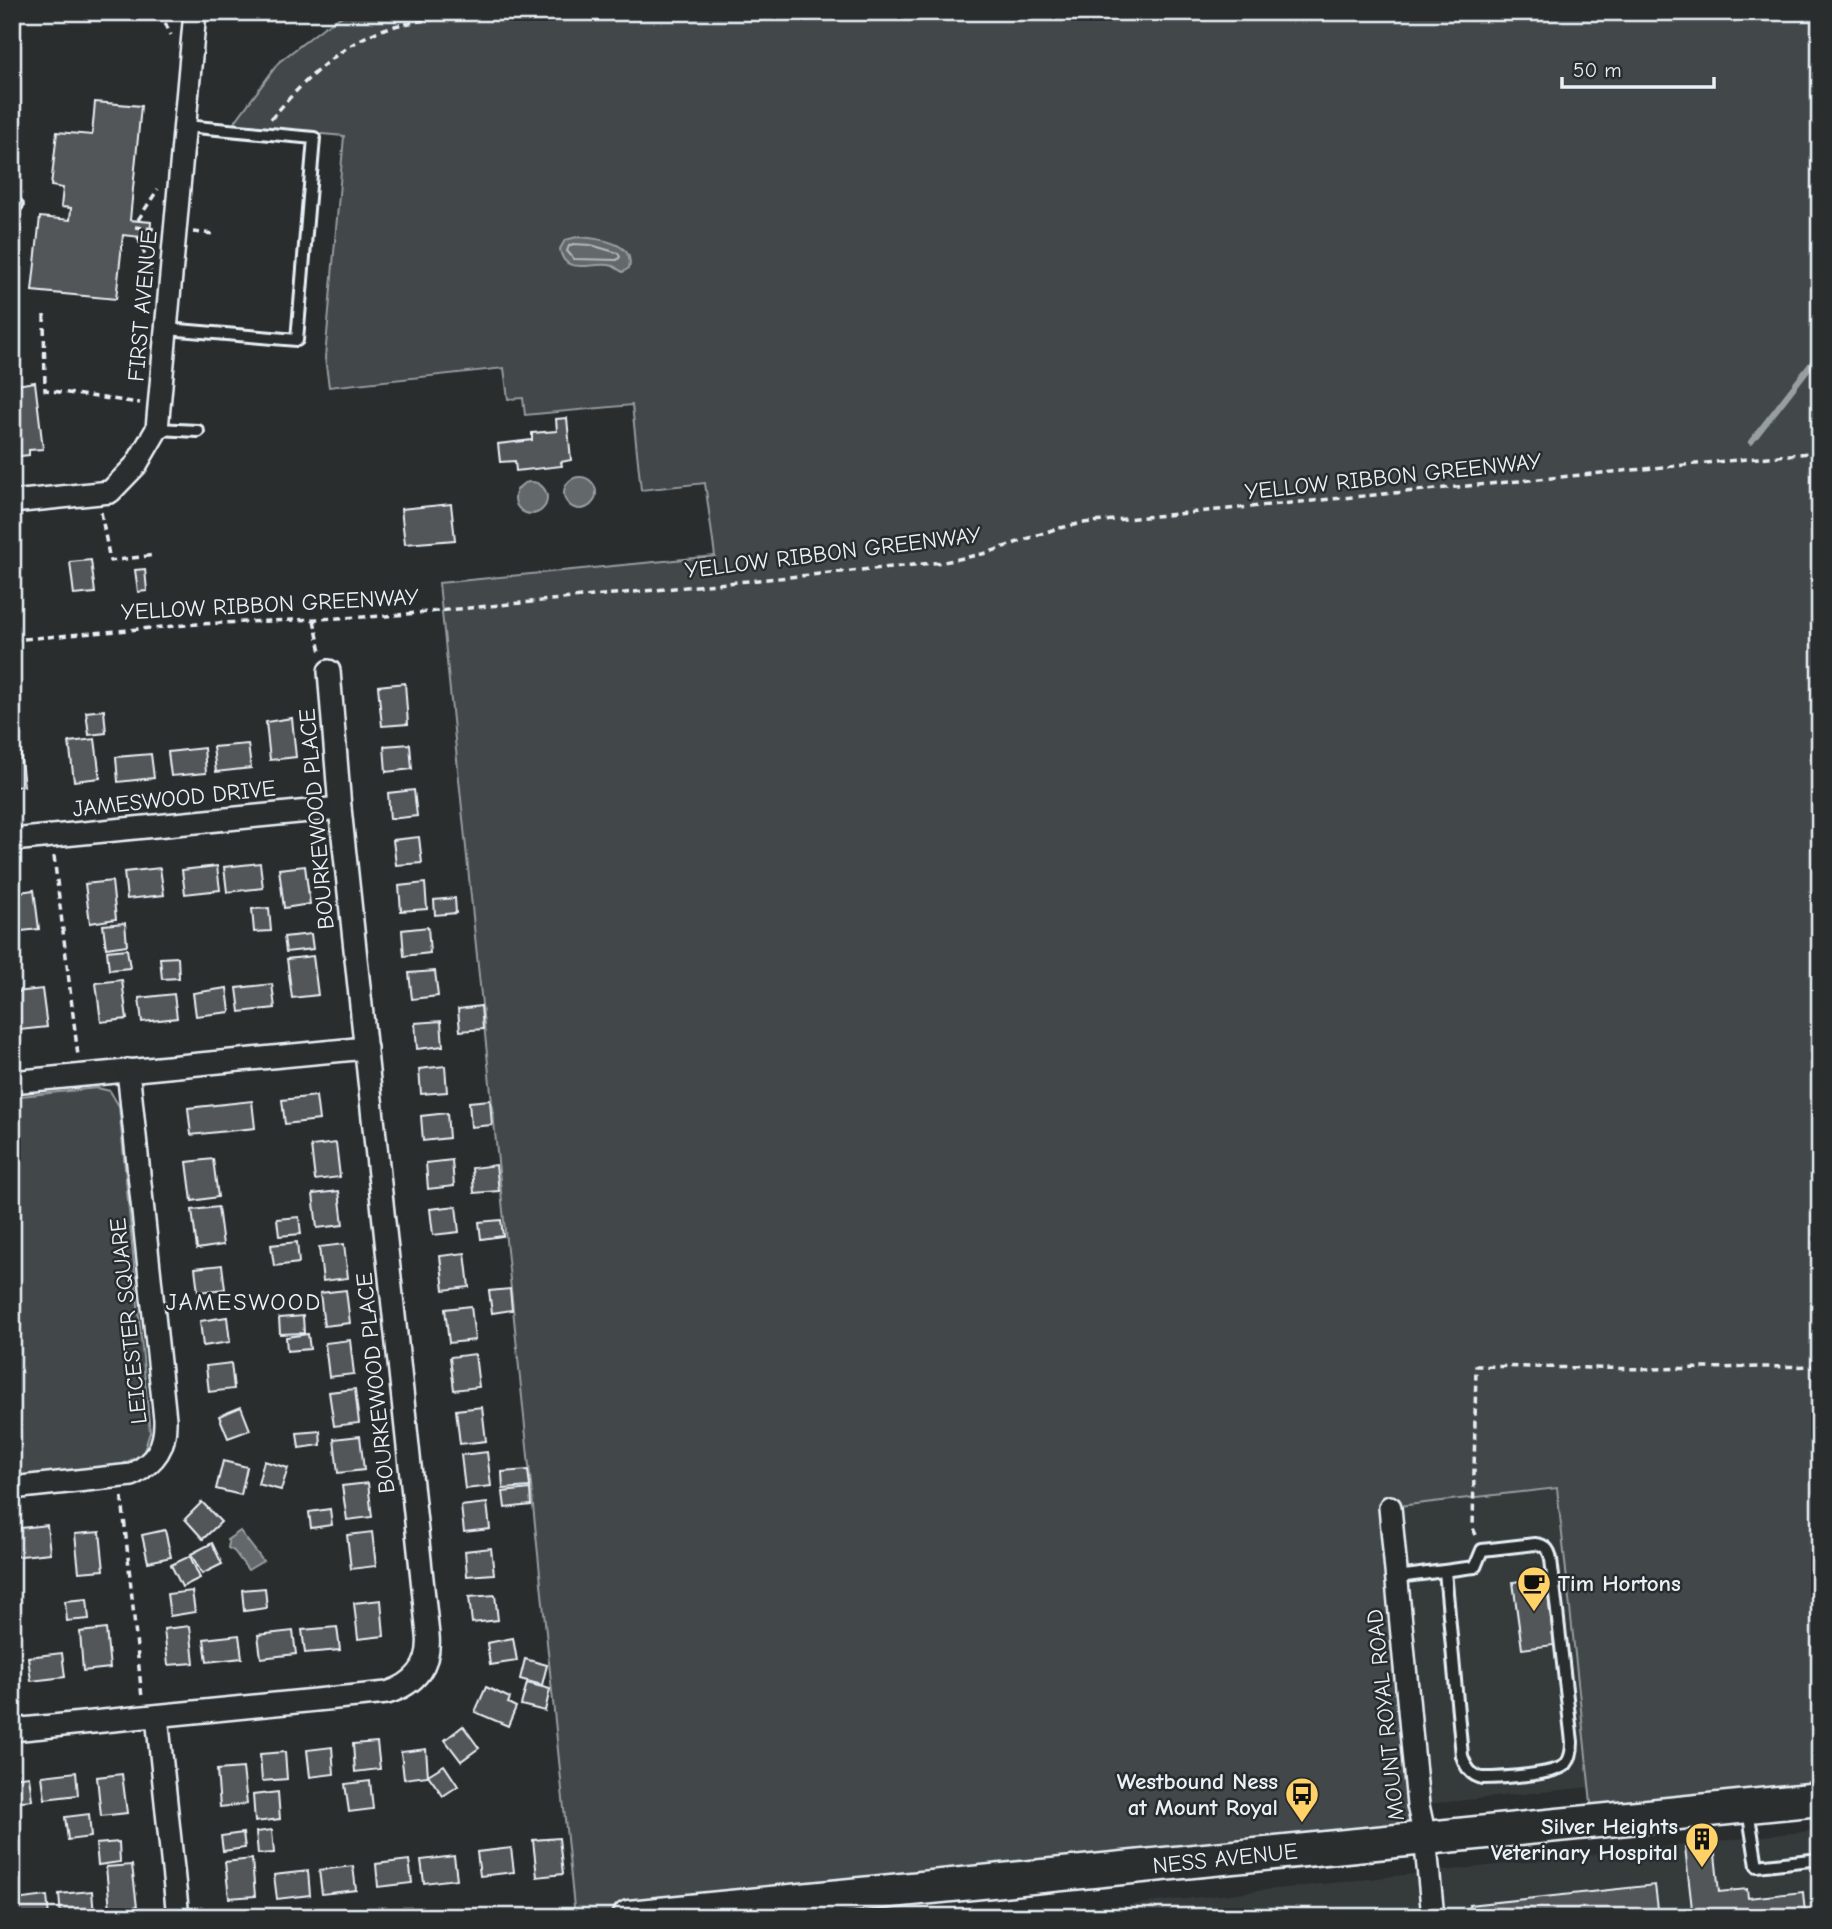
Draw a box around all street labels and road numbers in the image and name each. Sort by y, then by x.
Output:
street label: FIRST AVENUE [122,229,163,383]
street label: YELLOW RIBBON GREENWAY [1243,447,1543,505]
street label: YELLOW RIBBON GREENWAY [684,521,983,584]
street label: YELLOW RIBBON GREENWAY [121,583,420,626]
street label: BOURKEWOOD PLACE [293,707,340,931]
street label: JAMESWOOD DRIVE [71,774,277,823]
street label: LEICESTER SQUARE [104,1216,153,1425]
street label: BOURKEWOOD PLACE [350,1271,401,1495]
street label: MOUNT ROYAL ROAD [1361,1608,1410,1822]
street label: NESS AVENUE [1151,1837,1299,1880]

